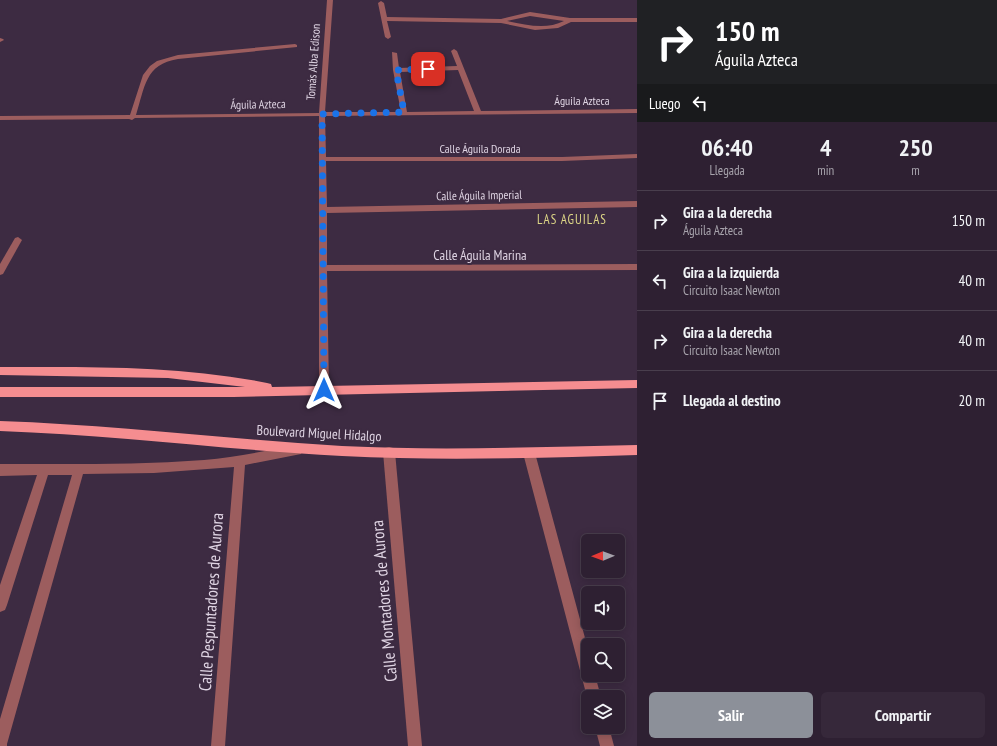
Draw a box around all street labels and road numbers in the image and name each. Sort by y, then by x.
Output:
street label: Tomás Alba Edison [303,23,323,101]
street label: Águila Azteca [554,93,610,108]
street label: Águila Azteca [230,96,286,112]
street label: Calle Águila Dorada [439,141,521,156]
street label: Calle Águila Imperial [436,187,522,203]
street label: Calle Águila Marina [433,246,527,264]
street label: Boulevard Miguel Hidalgo [256,421,382,445]
street label: Calle Pespuntadores de Aurora [194,512,228,692]
street label: Calle Montadores de Aurora [366,519,402,683]

